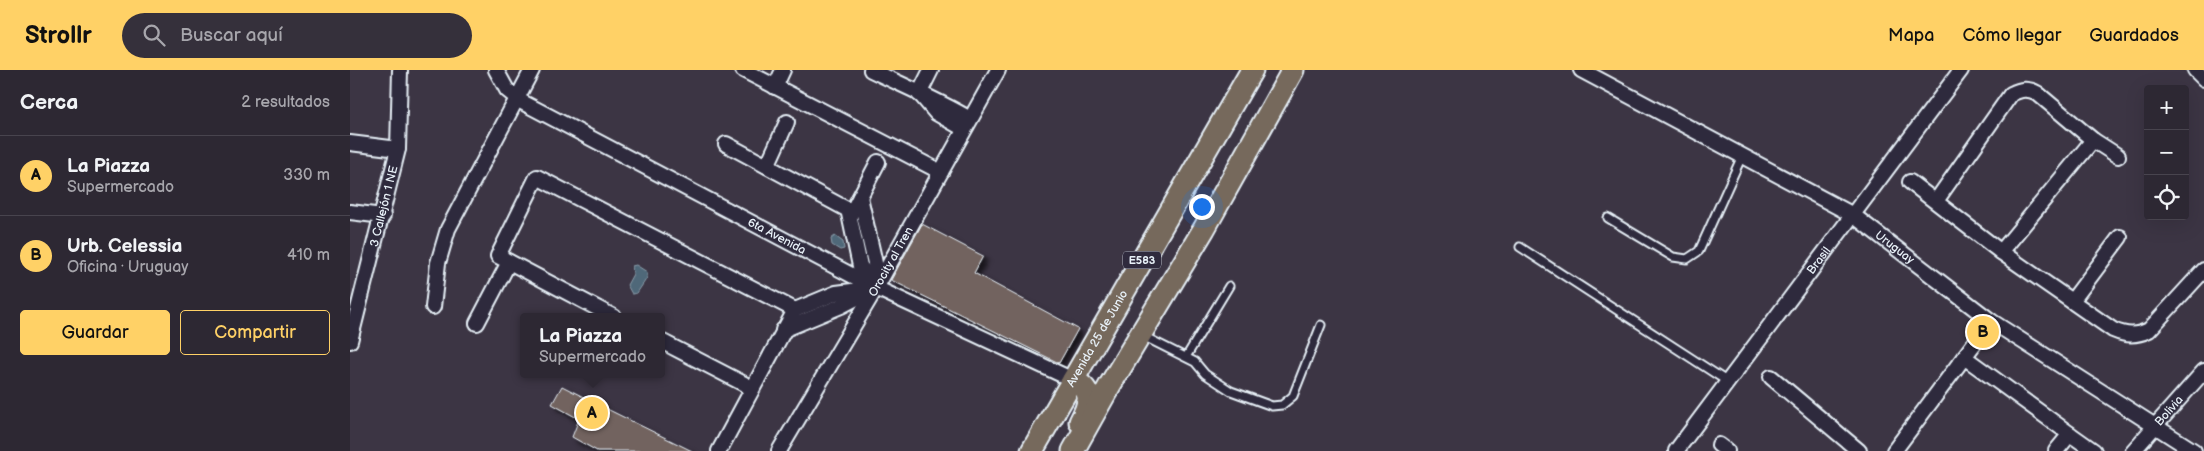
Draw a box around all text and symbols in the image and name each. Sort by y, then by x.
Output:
search box [122,13,472,58]
text: Strollr [25,21,92,50]
icon: search [140,21,168,49]
text: Buscar aquí [180,24,283,47]
text: Mapa [1888,25,1934,46]
text: Cómo llegar [1962,25,2061,46]
text: Guardados [2089,25,2179,46]
map controls [2144,85,2189,220]
button: + [2144,85,2189,130]
text: Cerca [20,90,78,115]
text: 2 resultados [241,93,330,112]
button: − [2144,130,2189,175]
text: La Piazza [67,155,150,178]
street label: 3 Callejón 1 NE [367,164,402,248]
text: A [31,166,41,185]
text: 330 m [283,166,330,185]
button: locate [2144,175,2189,220]
text: Supermercado [67,178,174,197]
your location [1189,194,1215,220]
street label: 6ta Avenida [745,215,809,258]
street label: Orocity al Tren [866,224,917,299]
street label: Uruguay [1872,228,1918,268]
text: Urb. Celessia [67,235,182,258]
street label: Brasil [1804,244,1834,277]
text: B [30,246,42,265]
text: 410 m [287,246,330,265]
road number: E583 [1123,252,1161,268]
text: Oficina · Uruguay [67,258,189,277]
street label: Avenida 25 de Junio [1064,287,1131,390]
button: Guardar [20,310,170,355]
button: Compartir [180,310,330,355]
popup [520,313,665,378]
pin: B [1967,313,1999,351]
text: La Piazza [539,325,622,348]
text: Supermercado [539,348,646,367]
street label: Bolivia [2152,393,2187,429]
pin: A [576,394,608,432]

